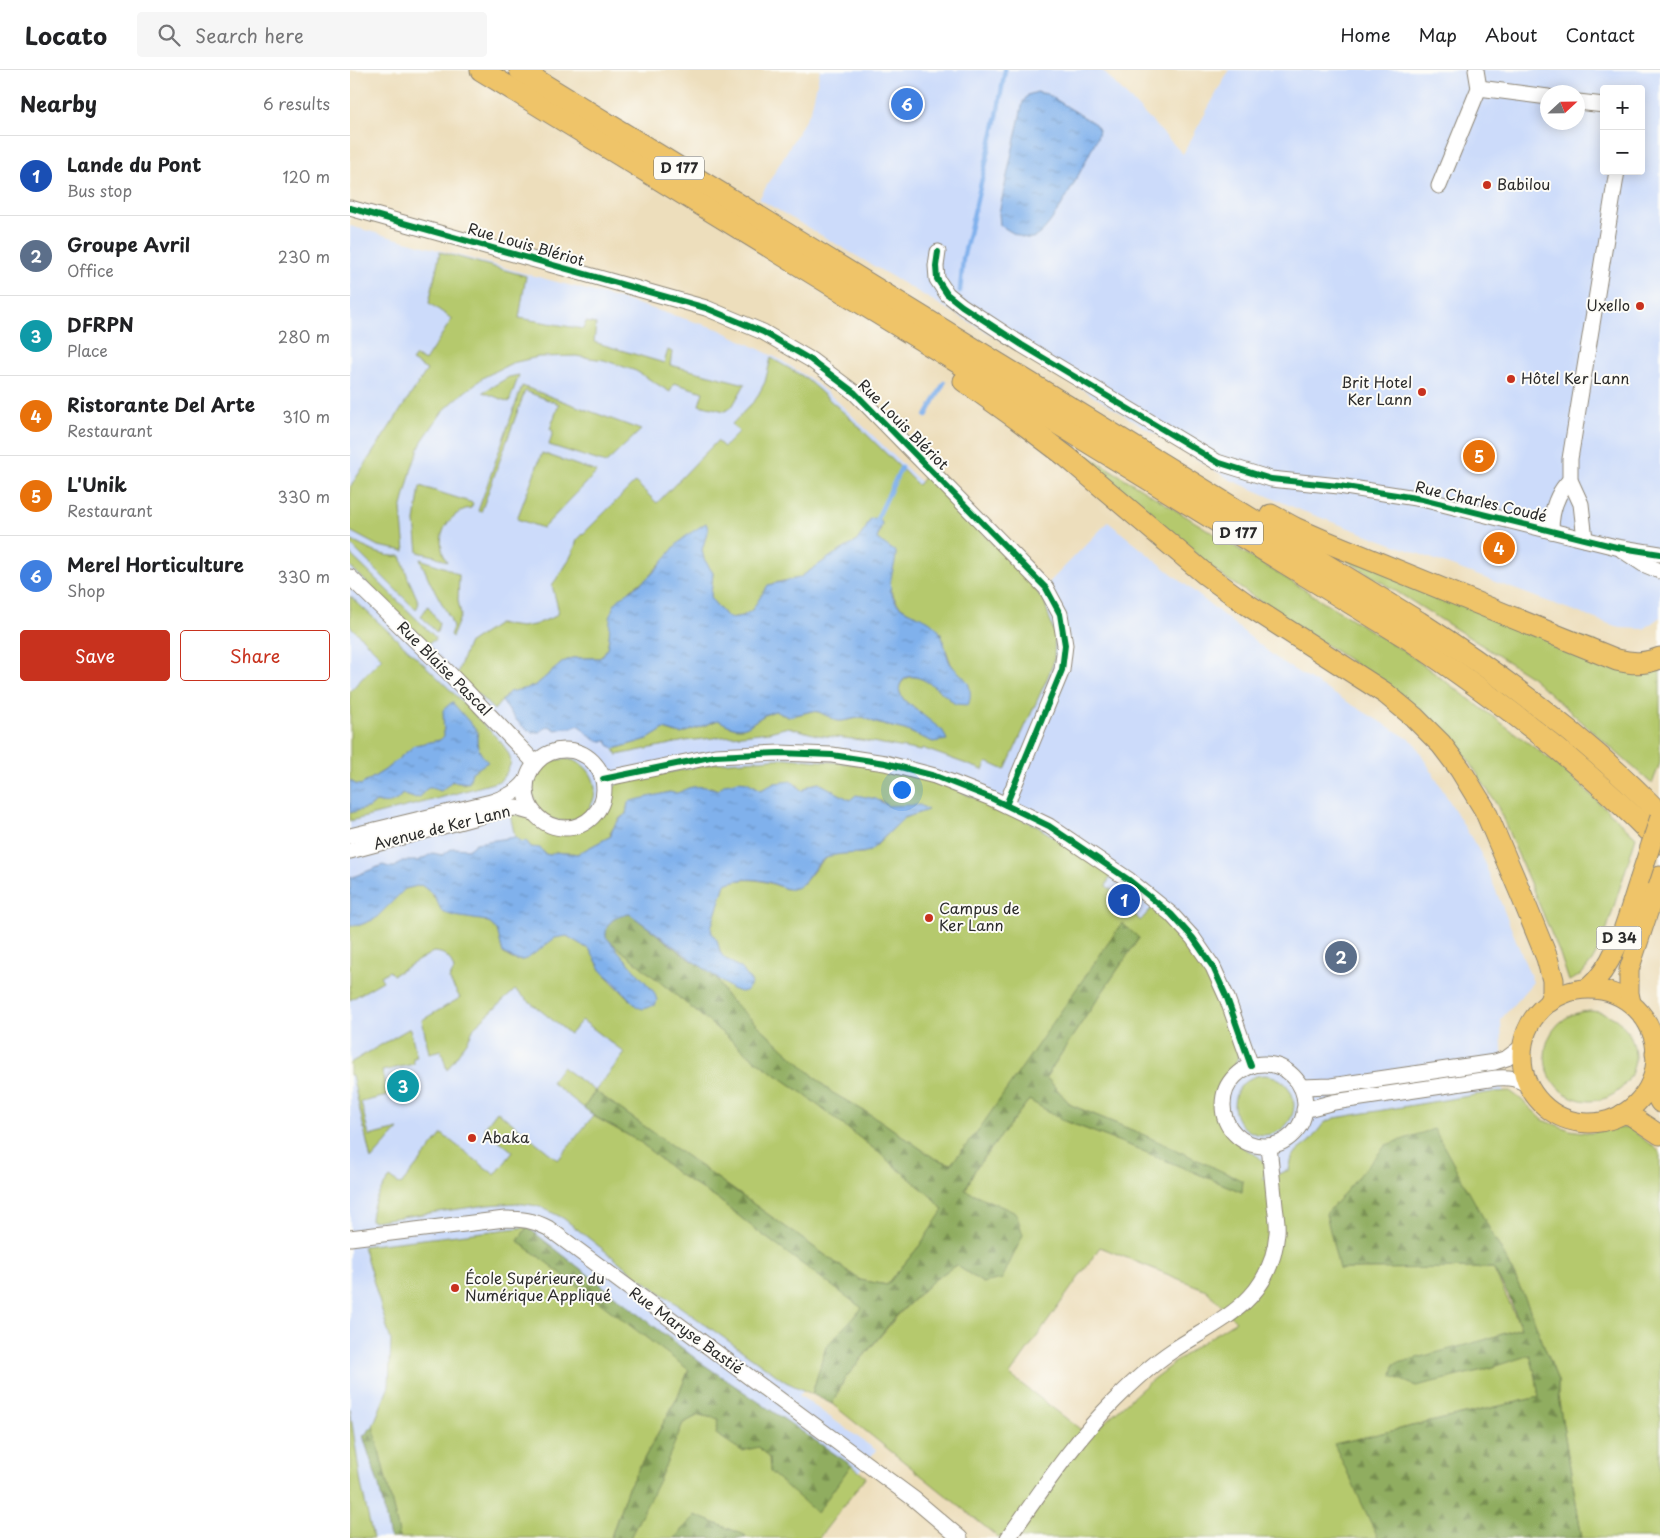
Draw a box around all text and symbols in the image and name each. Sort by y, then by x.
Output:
search box [137,12,487,57]
text: Locato [25,17,107,53]
icon: search [155,21,183,49]
text: Search here [195,21,304,49]
text: Home [1340,21,1390,48]
text: Map [1418,21,1457,48]
text: About [1485,21,1537,48]
text: Contact [1565,21,1635,48]
pin: 6 [891,85,923,123]
north arrow [1540,85,1585,130]
map controls [1600,85,1645,175]
button: + [1600,85,1645,130]
text: Nearby [20,87,97,119]
text: 6 results [263,91,330,115]
button: − [1600,130,1645,175]
text: Lande du Pont [67,150,201,178]
road number: D 177 [654,156,704,180]
text: 1 [32,164,40,188]
text: 120 m [283,164,330,188]
place label: Babilou [1497,172,1550,195]
text: Bus stop [67,178,132,202]
marker: Babilou [1481,179,1493,191]
street label: Rue Louis Blériot [465,216,587,271]
text: Groupe Avril [67,230,190,258]
text: 2 [30,244,42,268]
text: 230 m [278,244,330,268]
text: Office [67,258,114,282]
place label: Uxello [1586,293,1630,316]
marker: Uxello [1634,300,1646,312]
text: DFRPN [67,310,134,338]
text: 3 [31,324,41,348]
text: 280 m [278,324,330,348]
text: Place [67,338,108,362]
place label: Hôtel Ker Lann [1521,366,1630,389]
place label: Brit Hotel Ker Lann [1341,370,1412,410]
street label: Rue Louis Blériot [853,373,955,475]
marker: Hôtel Ker Lann [1505,373,1517,385]
marker: Brit Hotel Ker Lann [1416,386,1428,398]
text: Ristorante Del Arte [67,390,255,418]
text: 4 [31,404,41,428]
text: 310 m [282,404,330,428]
text: Restaurant [67,418,153,442]
pin: 5 [1463,437,1495,475]
text: L'Unik [67,470,127,498]
street label: Rue Charles Coudé [1413,474,1549,527]
text: 5 [31,484,41,508]
text: 330 m [277,484,330,508]
text: Restaurant [67,498,153,522]
road number: D 177 [1213,522,1263,544]
pin: 4 [1483,529,1515,567]
text: Merel Horticulture [67,550,244,578]
text: 6 [30,564,42,588]
text: 330 m [277,564,330,588]
text: Shop [67,578,105,602]
street label: Rue Blaise Pascal [392,615,498,721]
button: Save [20,630,170,681]
button: Share [180,630,330,681]
your location [889,777,915,803]
street label: Avenue de Ker Lann [371,798,512,855]
pin: 1 [1108,881,1140,919]
place label: Campus de Ker Lann [939,896,1020,936]
marker: Campus de Ker Lann [923,912,935,924]
road number: D 34 [1596,926,1642,950]
pin: 2 [1325,938,1357,976]
pin: 3 [387,1067,419,1105]
place label: Abaka [482,1125,530,1148]
marker: Abaka [466,1132,478,1144]
place label: École Supérieure du Numérique Appliqué [465,1266,611,1306]
street label: Rue Maryse Bastié [625,1281,749,1379]
marker: École Supérieure du Numérique Appliqué [449,1282,461,1294]

